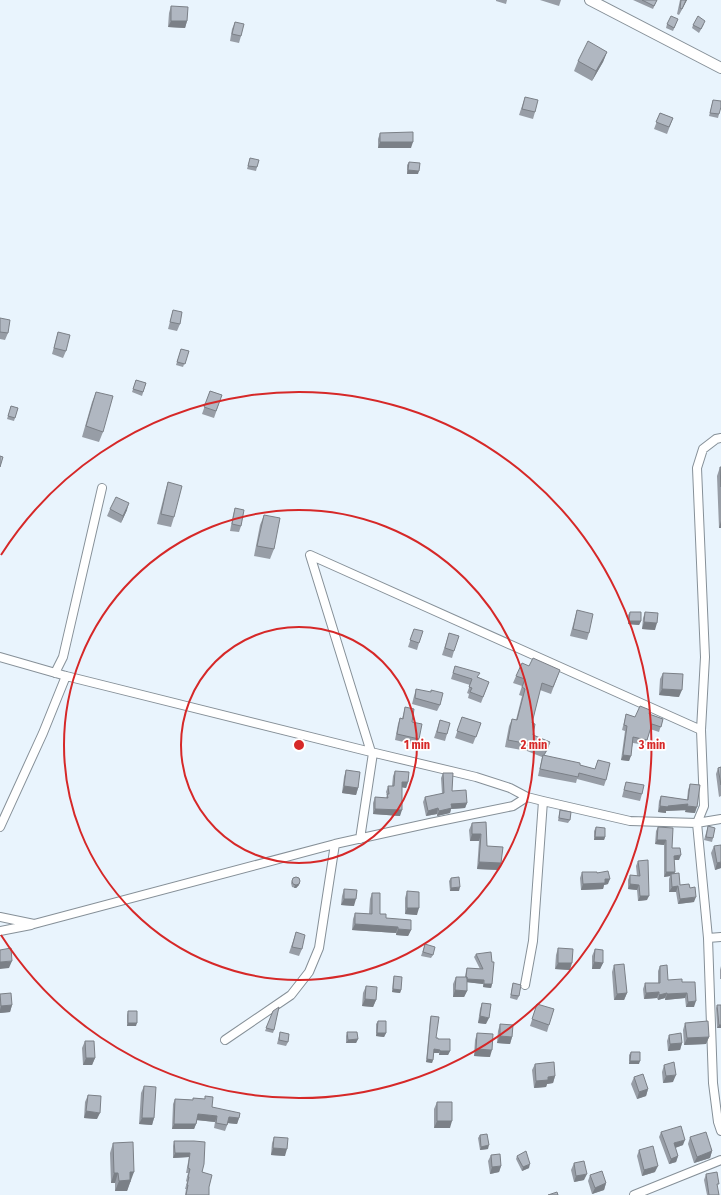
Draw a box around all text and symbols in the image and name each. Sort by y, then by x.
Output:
centre of rings [292,738,306,752]
text: 1 min [404,738,430,752]
text: 2 min [520,738,547,752]
text: 3 min [638,738,665,752]

